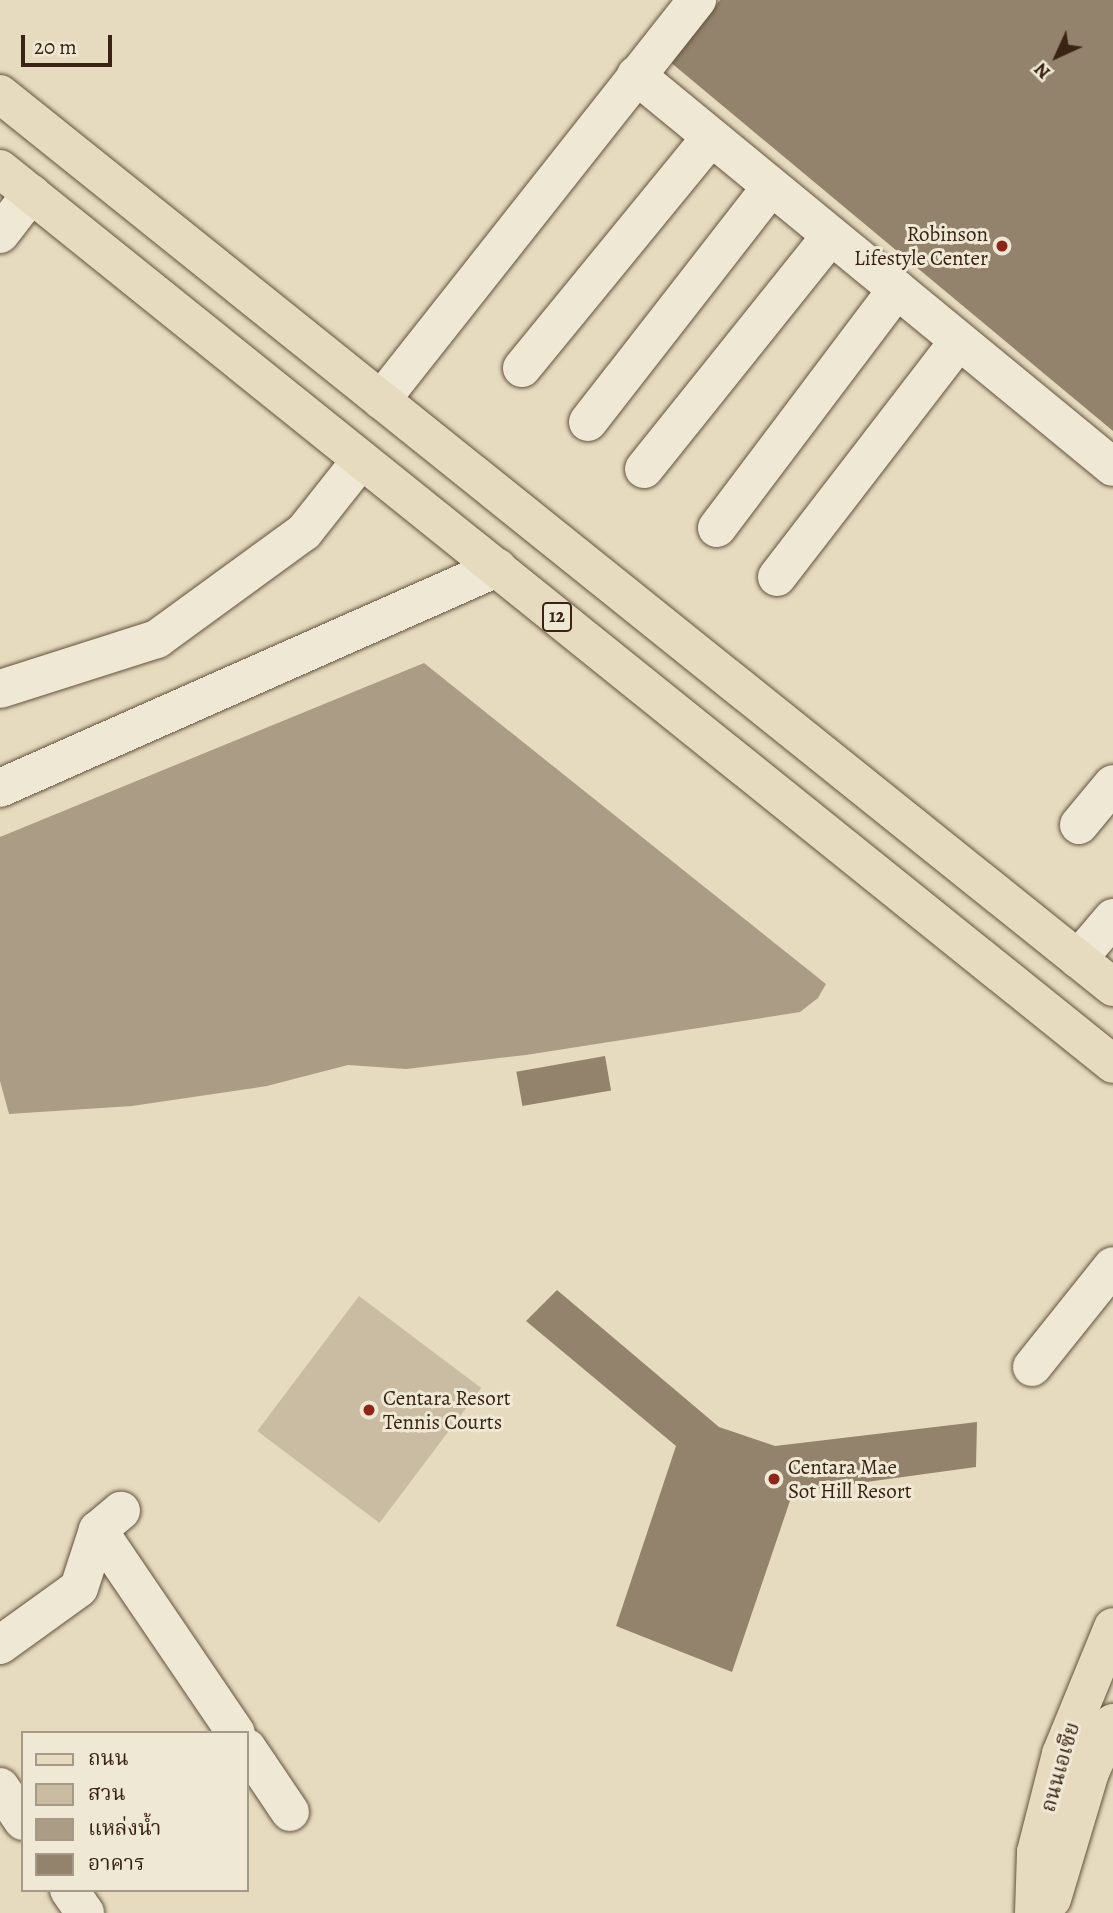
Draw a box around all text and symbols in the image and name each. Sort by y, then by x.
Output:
scale bar [24,21,116,65]
north arrow [1022,21,1092,91]
text: 20 m [34,33,77,61]
text: N [1028,57,1056,85]
place label: Robinson Lifestyle Center [854,221,988,271]
marker: Robinson Lifestyle Center [994,238,1010,254]
road number: 12 [541,602,573,632]
place label: Centara Resort Tennis Courts [383,1385,511,1435]
marker: Centara Resort Tennis Courts [361,1402,377,1418]
place label: Centara Mae Sot Hill Resort [788,1454,912,1504]
marker: Centara Mae Sot Hill Resort [766,1471,782,1487]
street label: ถนนเอเซีย [1035,1719,1085,1815]
legend [21,1731,248,1892]
text: ถนน [88,1744,129,1772]
text: สวน [88,1779,126,1807]
text: แหล่งน้ำ [88,1814,161,1842]
text: อาคาร [88,1849,145,1877]

